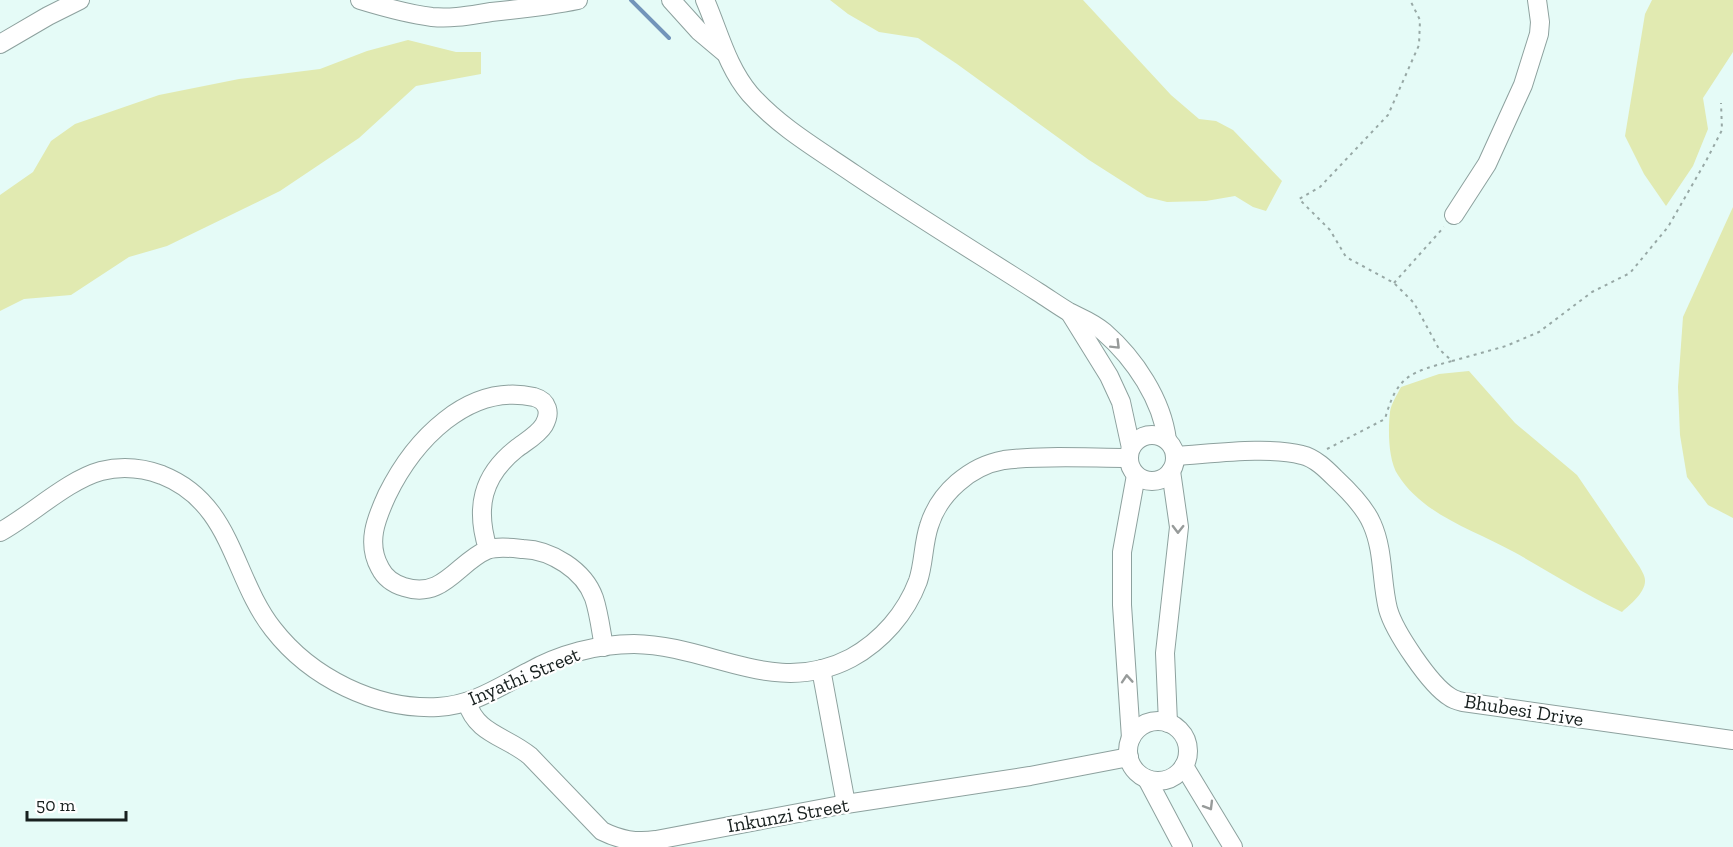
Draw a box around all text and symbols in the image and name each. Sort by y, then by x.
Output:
one-way arrow [1109,337,1120,348]
one-way arrow [1172,525,1184,534]
street label: Inyathi Street [465,642,584,710]
one-way arrow [1120,675,1133,684]
street label: Bhubesi Drive [1463,689,1585,731]
scale bar [27,784,126,822]
street label: Inkunzi Street [725,792,851,838]
text: 50 m [36,794,76,816]
one-way arrow [1201,800,1213,810]

